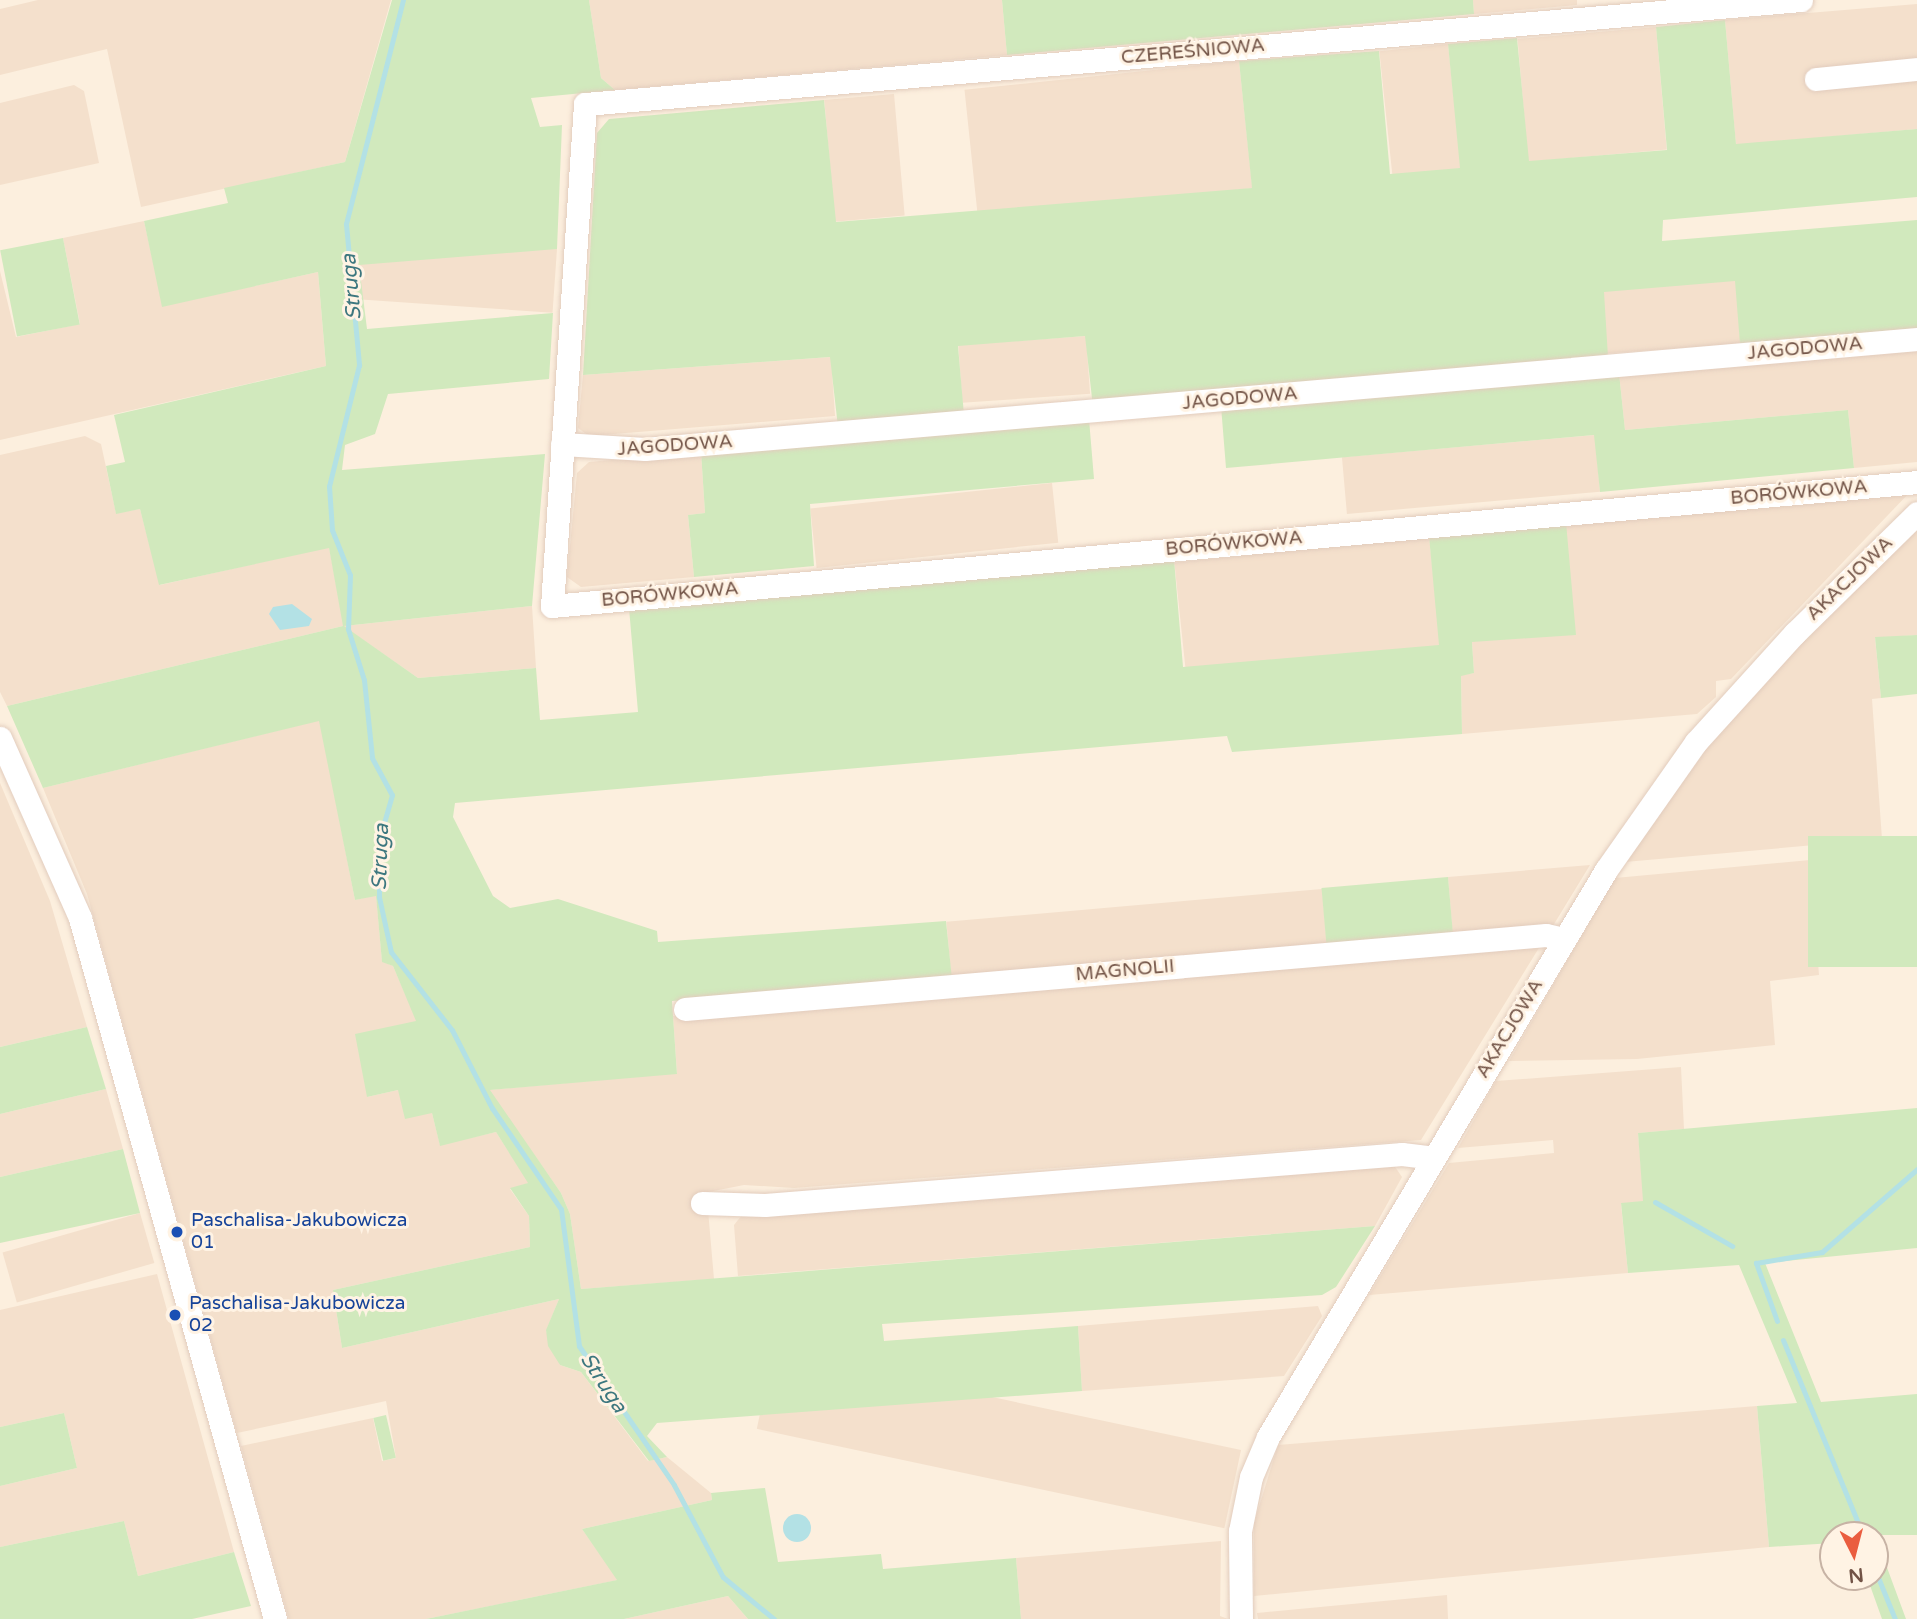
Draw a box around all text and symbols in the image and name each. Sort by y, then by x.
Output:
street label: CZEREŚNIOWA [1120,34,1266,70]
water label: Struga [337,253,367,321]
street label: JAGODOWA [1746,333,1864,365]
street label: JAGODOWA [1181,383,1299,415]
street label: JAGODOWA [617,431,733,461]
street label: BORÓWKOWA [1729,476,1869,510]
street label: BORÓWKOWA [1164,527,1304,561]
street label: AKACJOWA [1802,532,1898,626]
street label: BORÓWKOWA [600,578,740,612]
water label: Struga [367,823,395,891]
street label: MAGNOLII [1075,955,1175,987]
street label: AKACJOWA [1472,975,1548,1083]
place label: Paschalisa-Jakubowicza 01 [191,1210,407,1254]
marker: Paschalisa-Jakubowicza 01 [169,1224,185,1240]
place label: Paschalisa-Jakubowicza 02 [189,1293,405,1337]
marker: Paschalisa-Jakubowicza 02 [167,1307,183,1323]
water label: Struga [574,1348,632,1418]
north arrow [1819,1521,1889,1591]
text: N [1847,1563,1865,1587]

